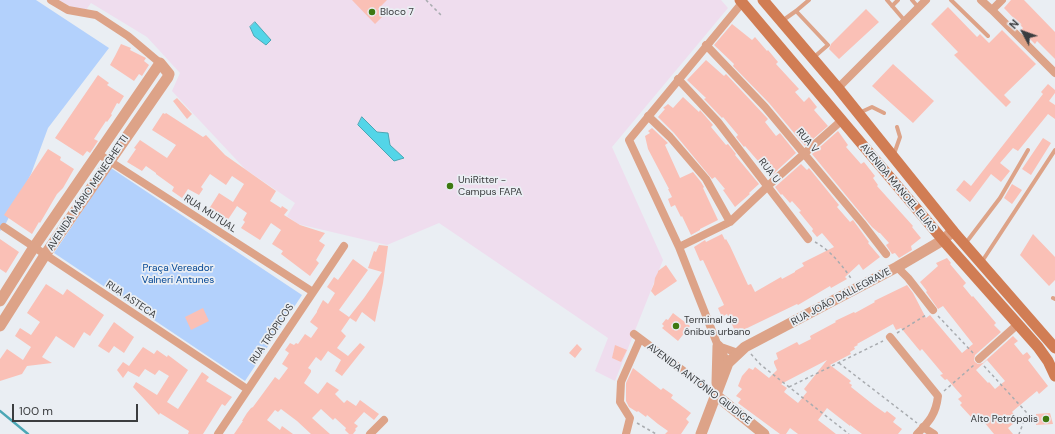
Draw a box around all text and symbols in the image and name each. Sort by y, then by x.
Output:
place label: Bloco 7 [380,6,414,18]
marker: Bloco 7 [367,7,377,17]
north arrow [1003,12,1043,52]
text: N [1006,17,1022,32]
street label: RUA V [793,126,821,156]
street label: AVENIDA MÁRIO MENEGHETTI [45,133,131,253]
street label: AVENIDA MANOEL ELIAS [857,141,939,235]
street label: RUA U [756,156,782,186]
place label: UniRitter - Campus FAPA [458,174,522,198]
marker: UniRitter - Campus FAPA [445,181,455,191]
street label: RUA MUTUAL [181,193,239,235]
park label: Praça Vereador Valneri Antunes [142,262,214,286]
street label: RUA JOÃO DALLEGRAVE [789,266,893,328]
street label: RUA ASTECA [103,279,159,321]
street label: RUA TRÓPICOS [248,302,296,366]
place label: Terminal de ônibus urbano [684,314,751,338]
marker: Terminal de ônibus urbano [671,321,681,331]
street label: AVENIDA ANTÔNIO GIUDICE [644,341,754,427]
scale bar [14,396,140,422]
text: 100 m [19,403,53,419]
place label: Alto Petrópolis [971,413,1038,425]
marker: Alto Petrópolis [1041,414,1051,424]

